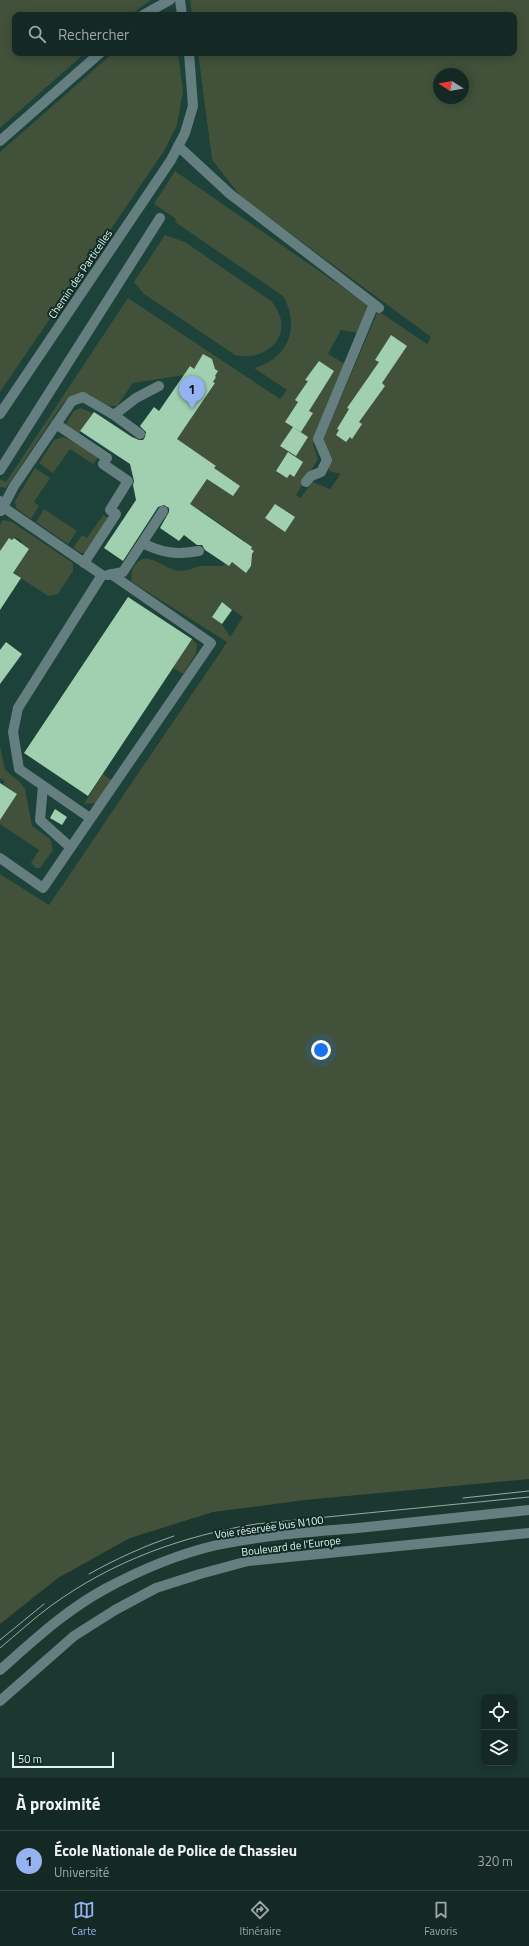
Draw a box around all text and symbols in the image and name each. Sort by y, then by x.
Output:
search box [12,12,517,56]
icon: search [26,23,48,45]
text: Rechercher [58,23,129,46]
north arrow [433,68,469,104]
street label: Chemin des Particelles [44,226,116,322]
pin: 1 [179,376,205,409]
your location [311,1040,331,1060]
street label: Voie réservée bus N100 [214,1511,324,1543]
street label: Boulevard de l'Europe [240,1532,342,1560]
map controls [481,1694,517,1766]
button: locate [481,1694,517,1730]
button: layers [481,1730,517,1766]
scale bar [12,1750,114,1769]
text: 50 m [18,1751,42,1767]
text: À proximité [16,1791,100,1817]
text: École Nationale de Police de Chassieu [54,1839,297,1862]
text: 1 [25,1851,33,1871]
text: 320 m [477,1851,513,1871]
text: Université [54,1862,109,1882]
tab: Carte [72,1899,96,1939]
tab: Itinéraire [240,1899,281,1939]
tab: Favoris [424,1899,457,1939]

